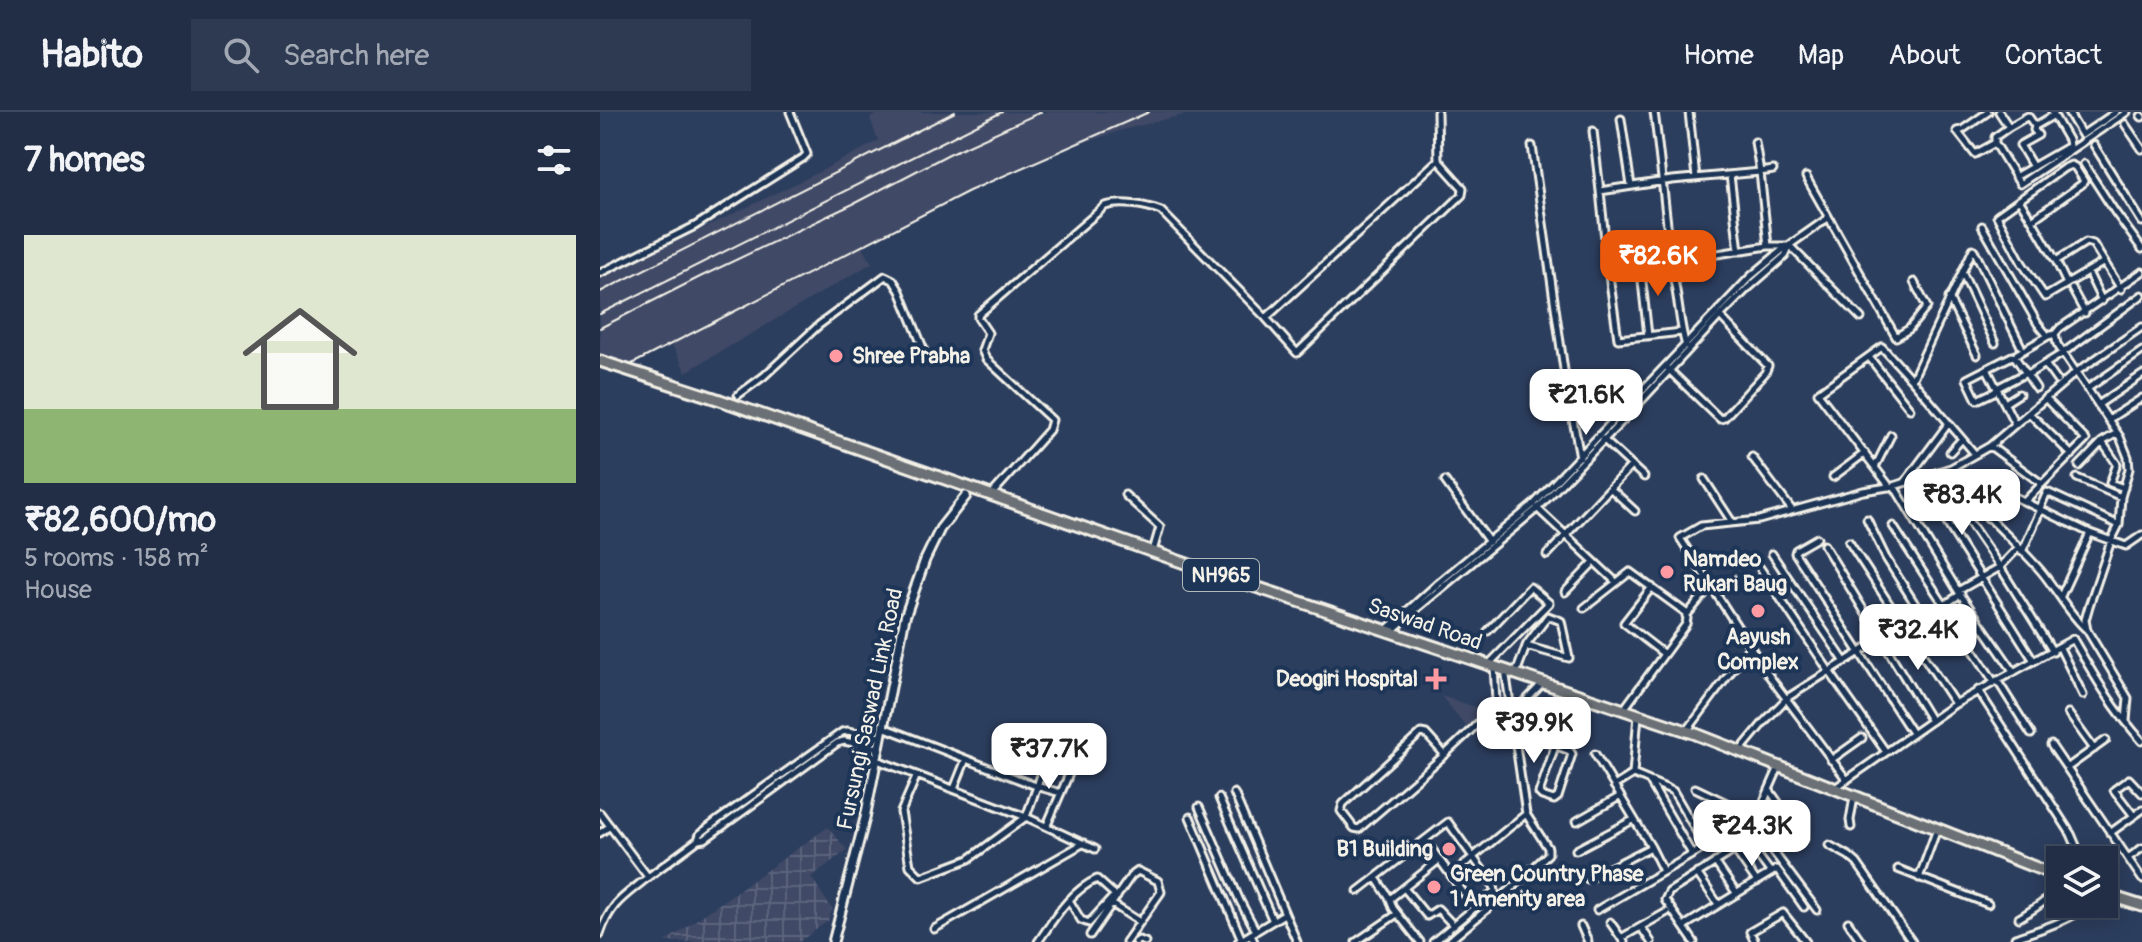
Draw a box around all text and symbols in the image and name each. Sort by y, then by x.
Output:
search box [191,19,751,91]
text: Habito [40,31,143,79]
icon: search [219,33,263,77]
text: Search here [283,37,429,74]
text: Home [1683,38,1754,73]
text: Map [1798,38,1844,73]
text: About [1888,38,1961,73]
text: Contact [2005,38,2102,73]
icon: filters [532,138,576,182]
text: 7 homes [24,139,145,182]
pin: ₹82.6K [1593,230,1723,298]
text: ₹82.6K [1618,240,1698,272]
icon: home [228,287,372,431]
place label: Shree Prabha [852,342,970,370]
marker: Shree Prabha [827,347,845,365]
pin: ₹21.6K [1521,369,1651,437]
text: ₹21.6K [1548,379,1624,411]
pin: ₹83.4K [1897,469,2027,537]
text: ₹83.4K [1922,479,2002,511]
text: ₹82,600/mo [24,499,216,542]
text: 5 rooms · 158 m² [24,542,209,574]
place label: Namdeo Rukari Baug [1683,545,1787,598]
road number: NH965 [1183,559,1259,591]
marker: Namdeo Rukari Baug [1658,563,1676,581]
text: House [24,574,92,606]
street label: Fursungi Saswad Link Road [831,586,909,832]
street label: Saswad Road [1364,591,1486,657]
marker: Aayush Complex [1749,602,1767,620]
pin: ₹32.4K [1853,604,1983,672]
text: ₹32.4K [1877,614,1959,646]
place label: Aayush Complex [1717,623,1799,676]
place label: Deogiri Hospital [1276,665,1418,693]
marker: Deogiri Hospital [1425,668,1447,690]
pin: ₹39.9K [1469,697,1599,765]
text: ₹39.9K [1495,707,1573,739]
pin: ₹37.7K [984,723,1114,791]
text: ₹37.7K [1010,733,1089,765]
pin: ₹24.3K [1687,800,1817,868]
text: ₹24.3K [1711,810,1793,842]
place label: B1 Building [1337,835,1433,863]
marker: B1 Building [1440,840,1458,858]
map controls [2046,846,2118,918]
button: layers [2046,846,2118,918]
place label: Green Country Phase 1 Amenity area [1450,860,1645,913]
marker: Green Country Phase 1 Amenity area [1425,878,1443,896]

